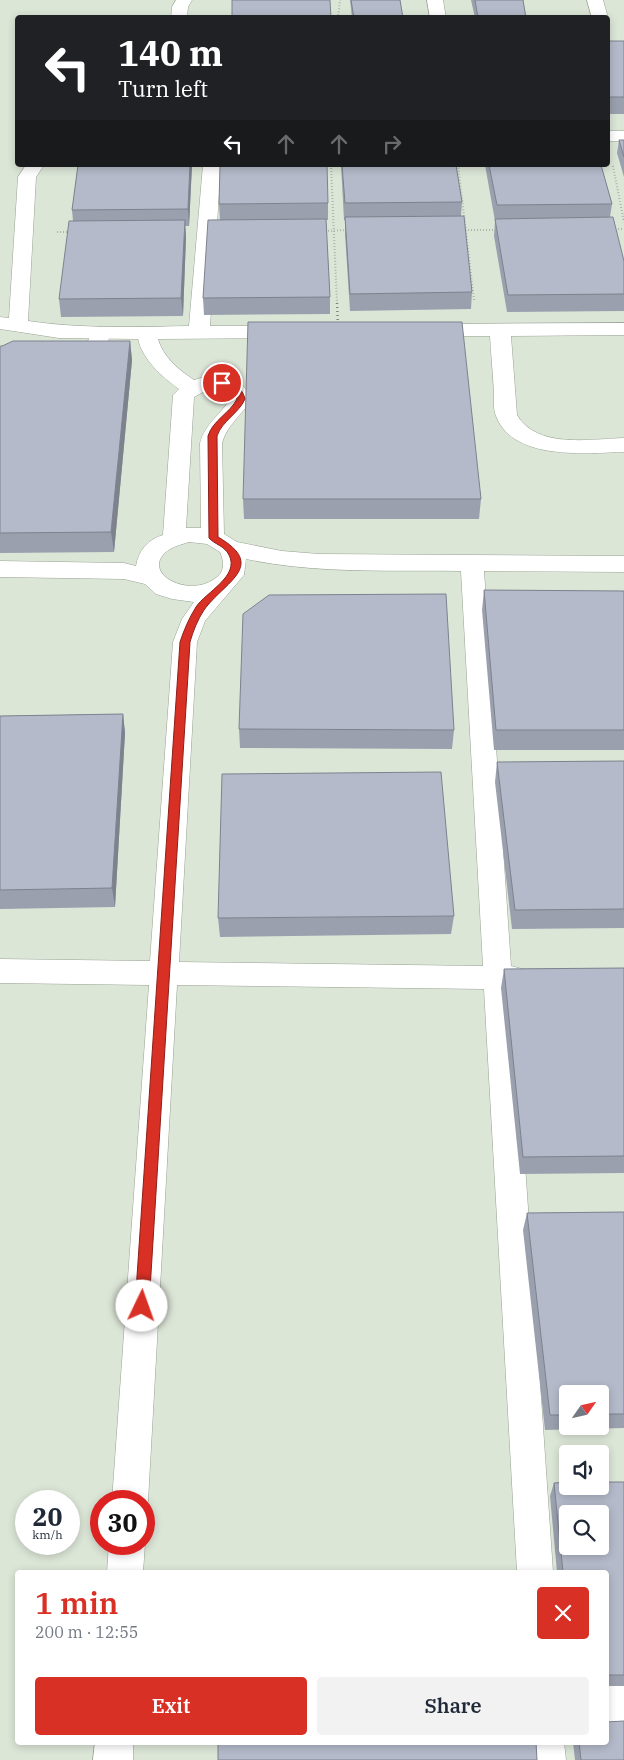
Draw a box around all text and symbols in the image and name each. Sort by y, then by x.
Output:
text: 140 m [118,30,223,76]
icon: left [35,35,100,100]
text: Turn left [118,74,208,103]
icon: left [219,130,247,158]
icon: ahead [272,130,300,158]
icon: ahead [325,130,353,158]
icon: right [378,130,406,158]
pin [201,362,243,404]
icon: arrive [208,369,236,397]
position arrow [115,1279,167,1331]
north arrow [559,1385,609,1435]
map controls [559,1385,609,1555]
button: sound [559,1445,609,1495]
speed limit sign: 30 [90,1490,155,1555]
text: 20 [32,1500,63,1533]
button: search [559,1505,609,1555]
text: km/h [32,1527,63,1542]
text: 1 min [35,1583,118,1622]
button: close [537,1587,589,1639]
text: 200 m · 12:55 [35,1622,138,1642]
button: Exit [35,1677,307,1735]
button: Share [317,1677,589,1735]

